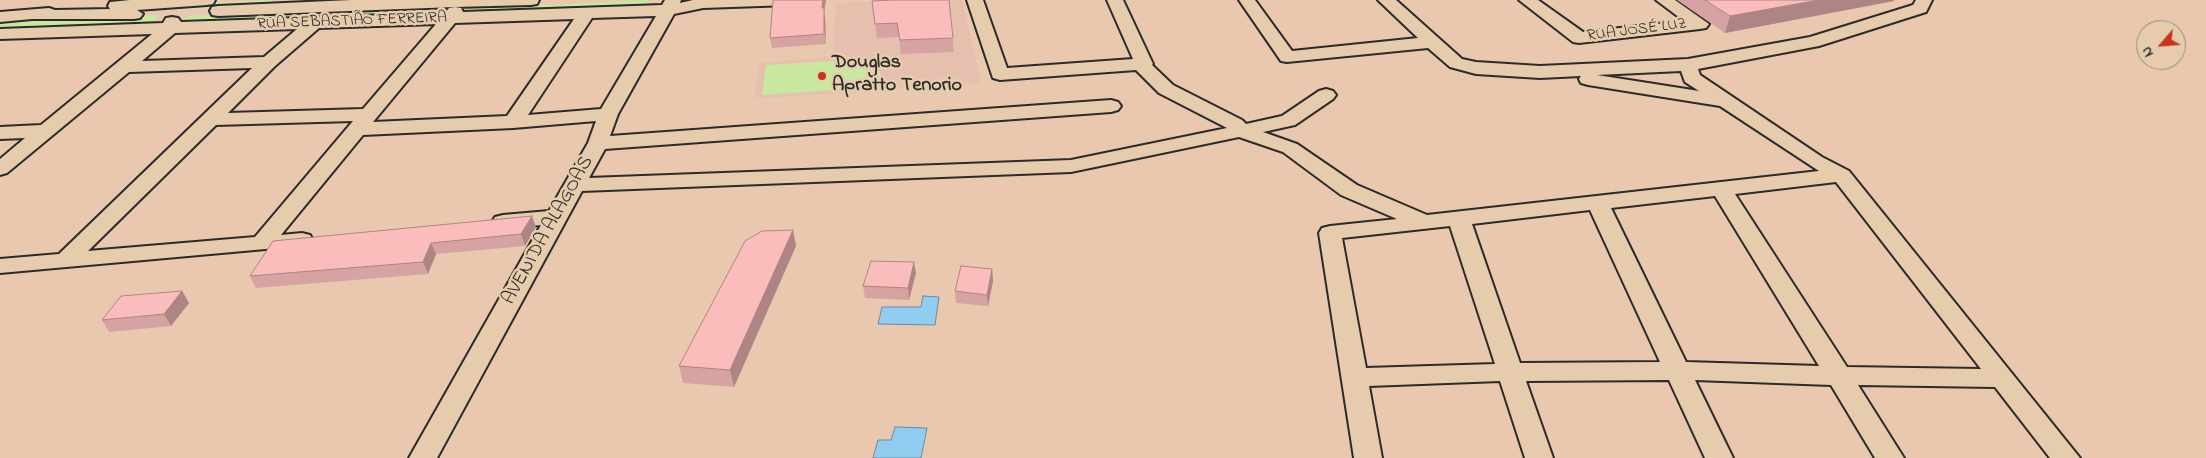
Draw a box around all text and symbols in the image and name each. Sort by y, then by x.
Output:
street label: RUA SEBASTIÃO FERREIRA [257,9,447,35]
street label: RUA JOSÉ LUZ [1586,15,1688,47]
north arrow [2136,20,2186,70]
text: N [2137,43,2160,61]
place label: Douglas Apratto Tenorio [832,52,962,99]
marker: Douglas Apratto Tenorio [816,70,828,82]
street label: AVENIDA ALAGOAS [498,152,600,310]

